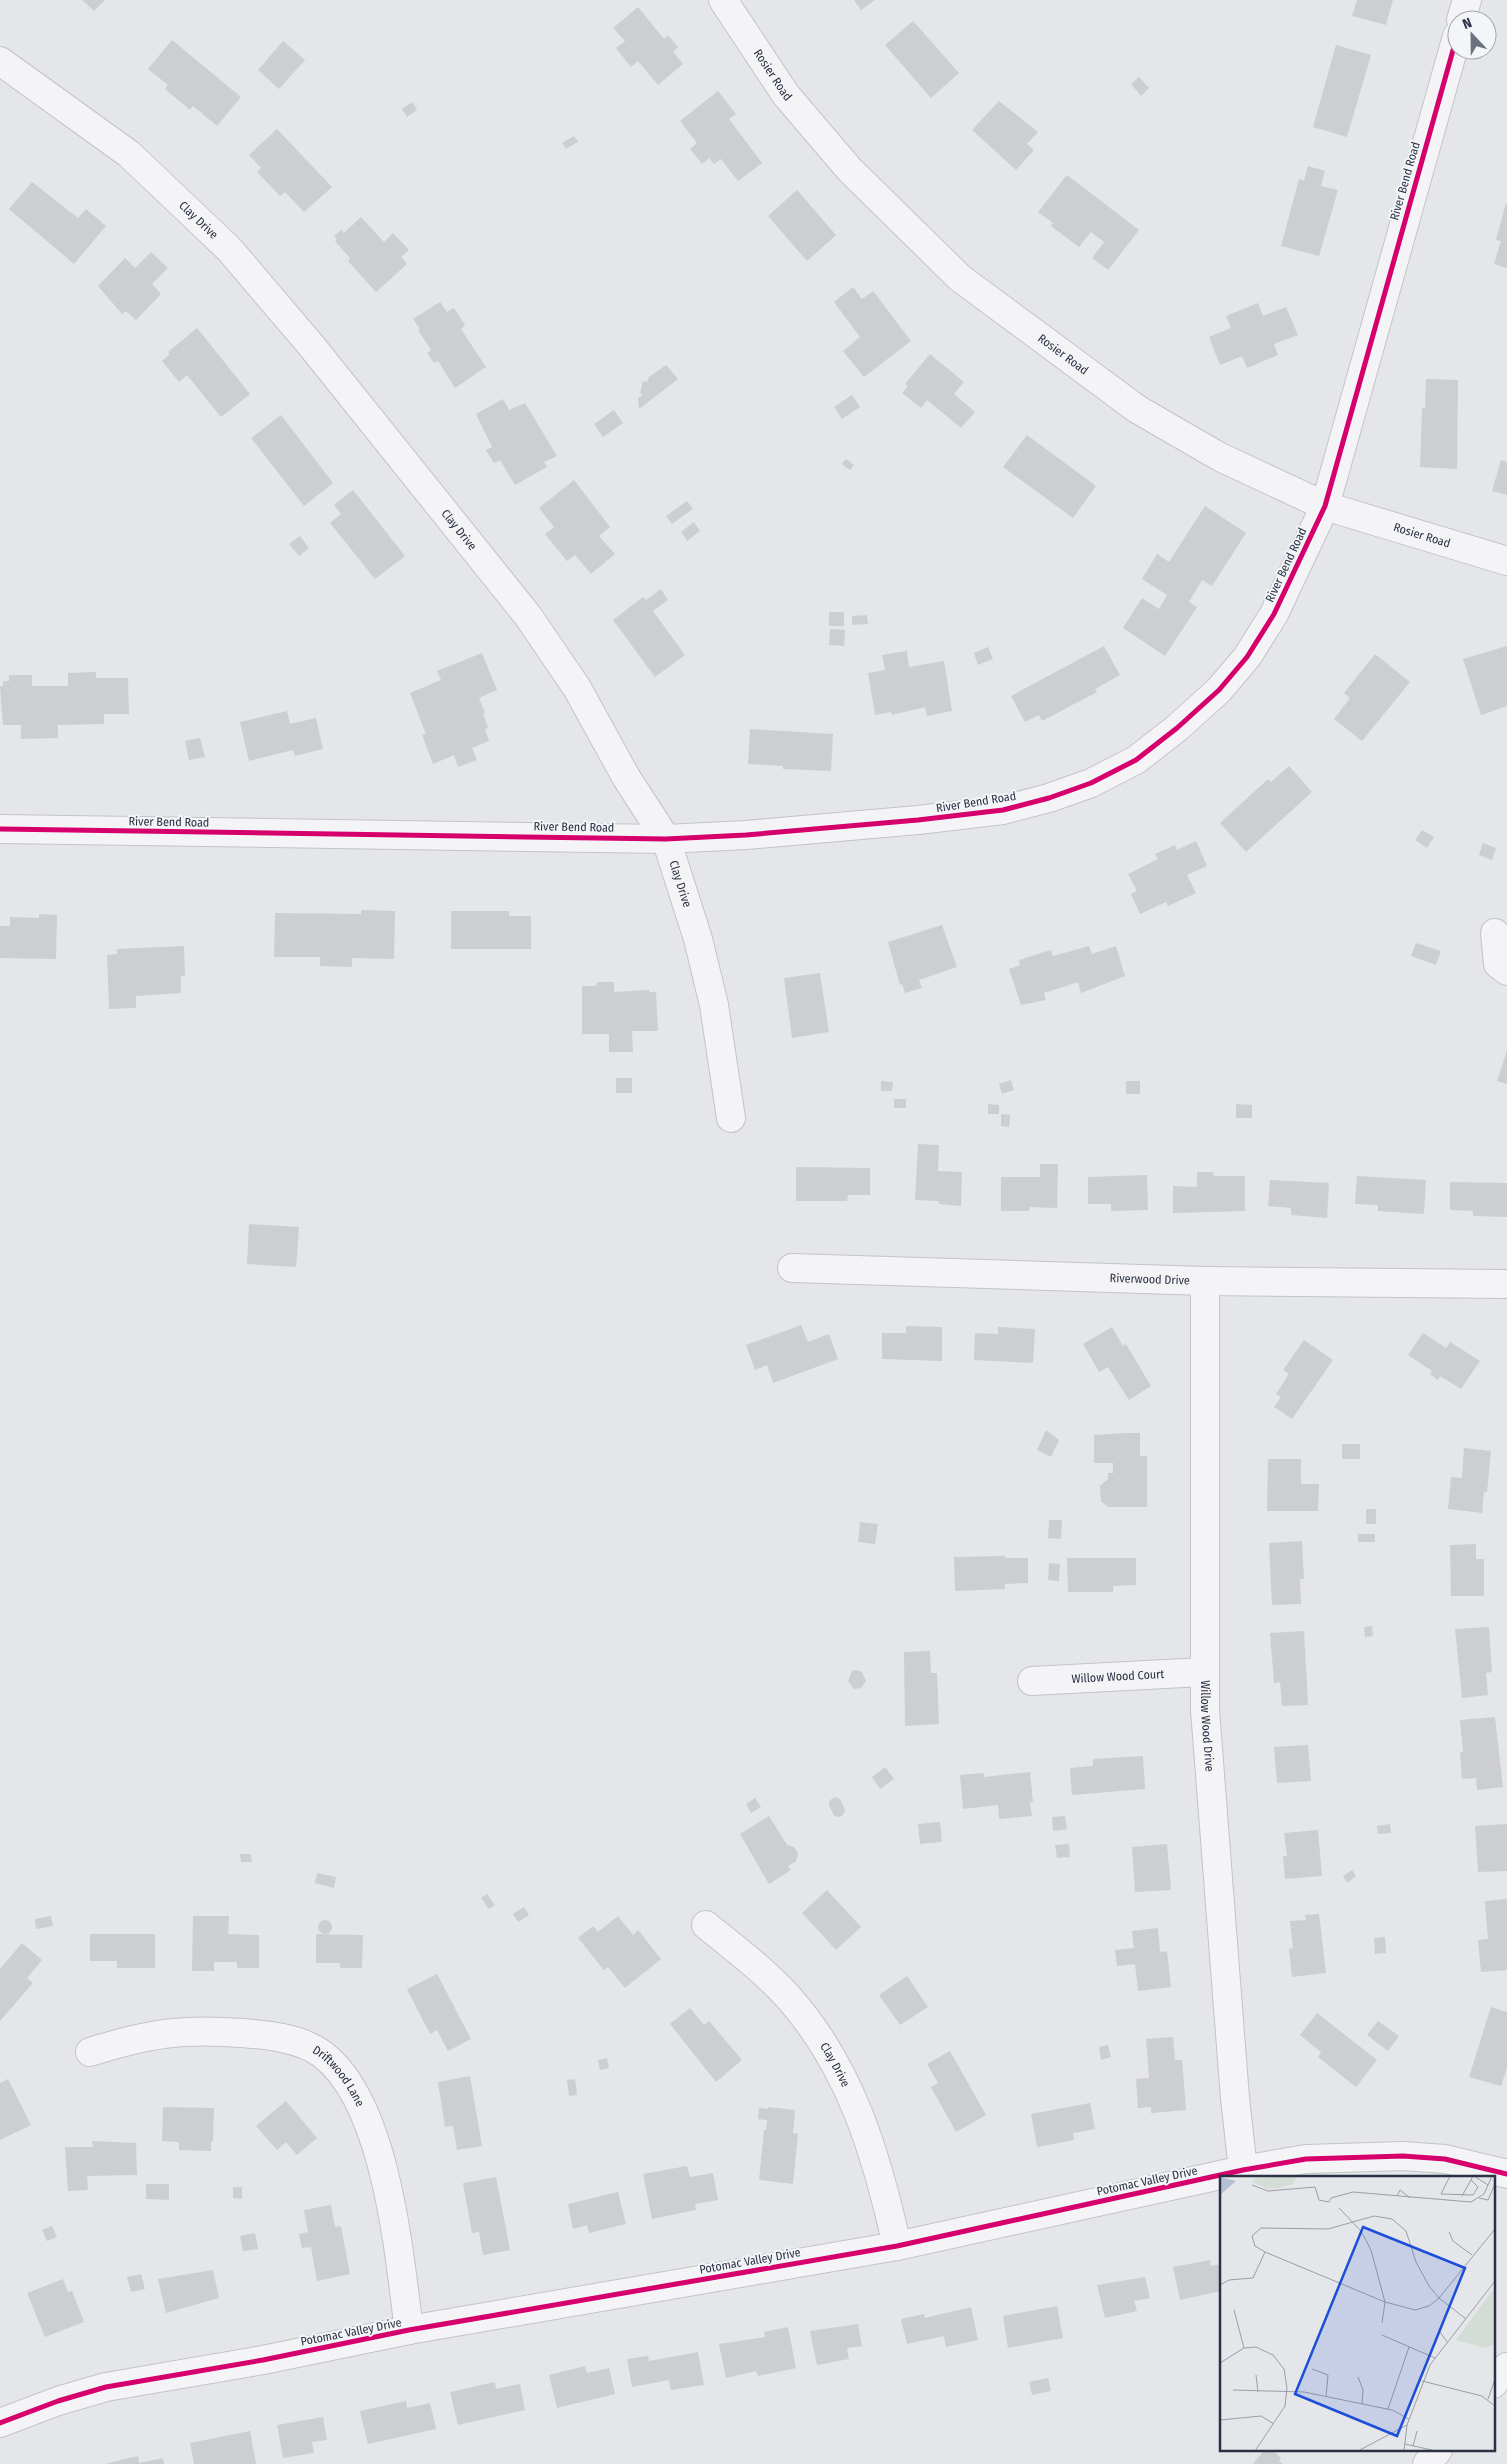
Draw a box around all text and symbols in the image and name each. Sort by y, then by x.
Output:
north arrow [1447,10,1497,60]
text: N [1460,14,1474,33]
street label: Rosier Road [751,47,795,104]
street label: River Bend Road [1387,140,1423,222]
street label: Clay Drive [176,198,221,242]
street label: Rosier Road [1035,331,1091,377]
street label: Clay Drive [438,507,480,553]
street label: Rosier Road [1392,520,1452,551]
street label: River Bend Road [1263,525,1309,605]
street label: River Bend Road [935,789,1017,815]
street label: River Bend Road [129,814,209,830]
street label: River Bend Road [534,819,614,835]
street label: Clay Drive [666,859,694,909]
street label: Riverwood Drive [1110,1271,1190,1288]
street label: Willow Wood Court [1071,1667,1165,1686]
street label: Willow Wood Drive [1198,1680,1217,1772]
street label: Clay Drive [817,2040,853,2089]
street label: Driftwood Lane [310,2043,367,2109]
street label: Potomac Valley Drive [1095,2163,1199,2198]
inset map [1220,2176,1494,2452]
street label: Potomac Valley Drive [698,2245,802,2277]
street label: Potomac Valley Drive [299,2315,403,2349]

